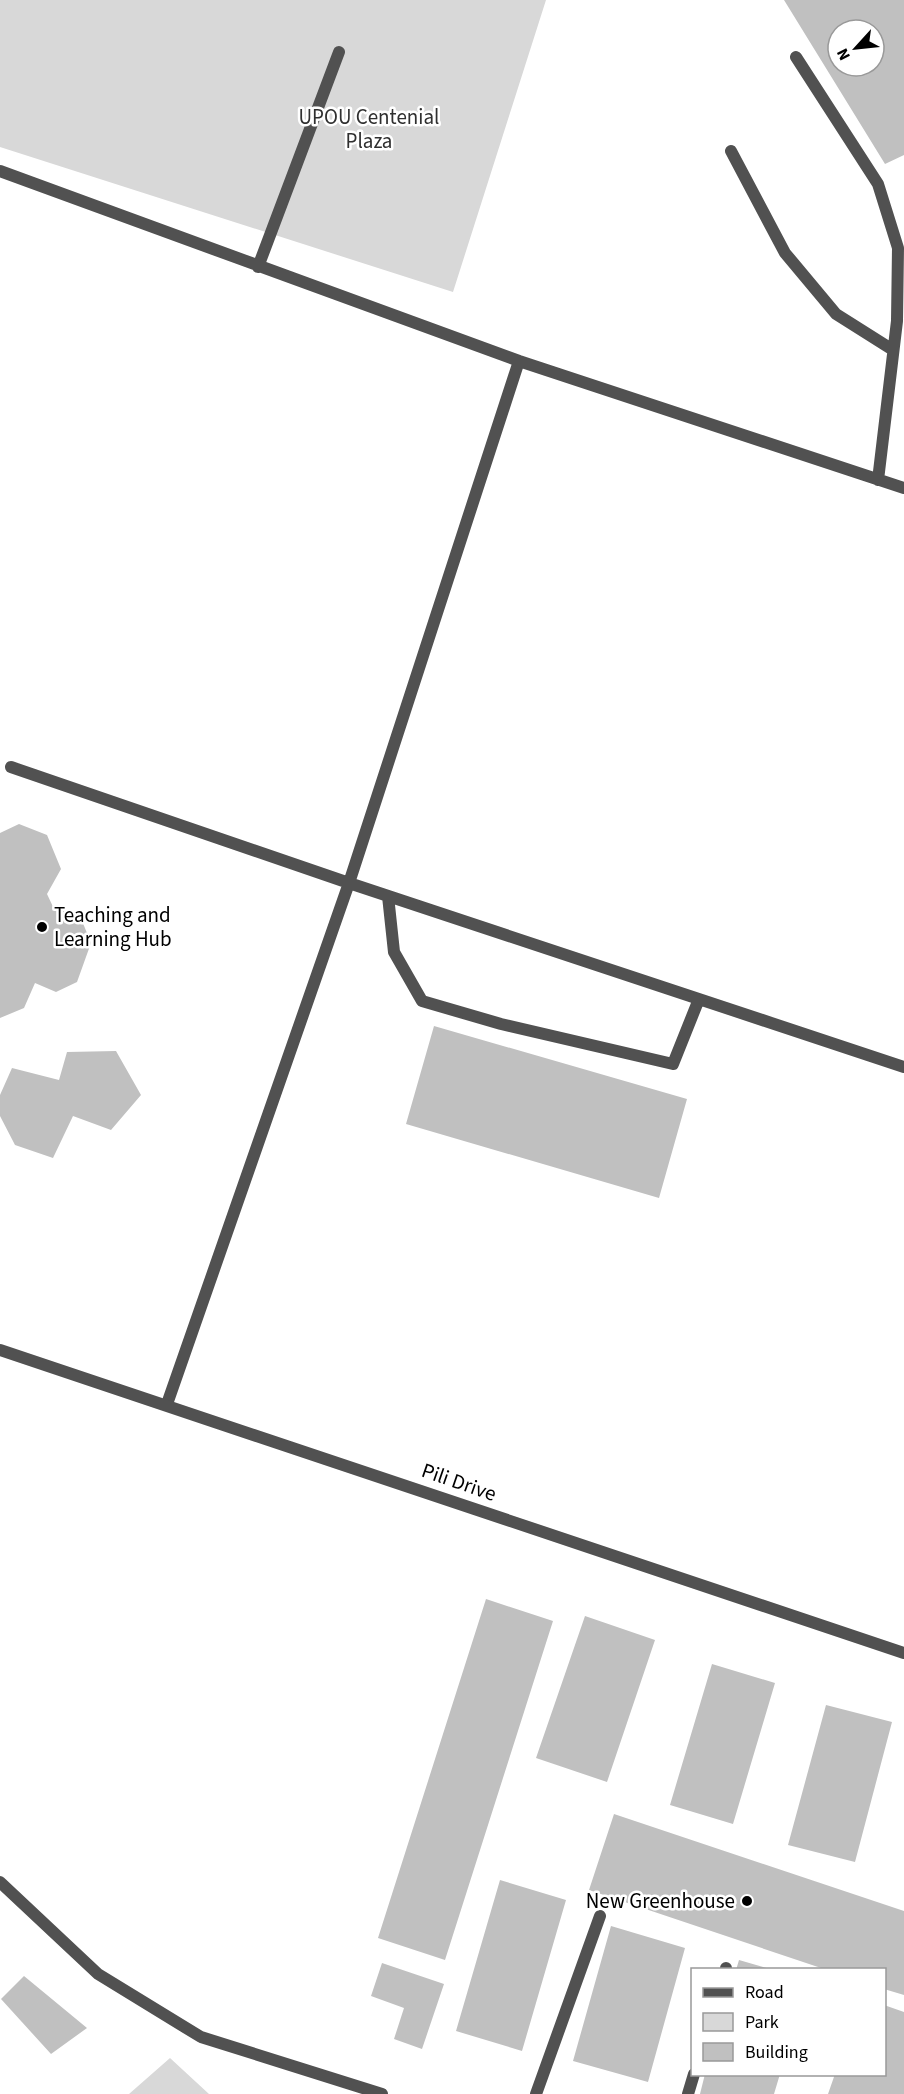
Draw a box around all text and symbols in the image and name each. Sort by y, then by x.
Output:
north arrow [826,18,886,78]
text: N [831,45,856,64]
park label: UPOU Centenial Plaza [299,102,439,156]
place label: Teaching and Learning Hub [54,900,172,954]
marker: Teaching and Learning Hub [35,920,49,934]
street label: Pili Drive [418,1455,500,1509]
place label: New Greenhouse [586,1886,735,1916]
marker: New Greenhouse [740,1894,754,1908]
legend [691,1968,886,2076]
text: Road [745,1980,784,2005]
text: Park [745,2010,779,2035]
text: Building [745,2040,808,2065]

